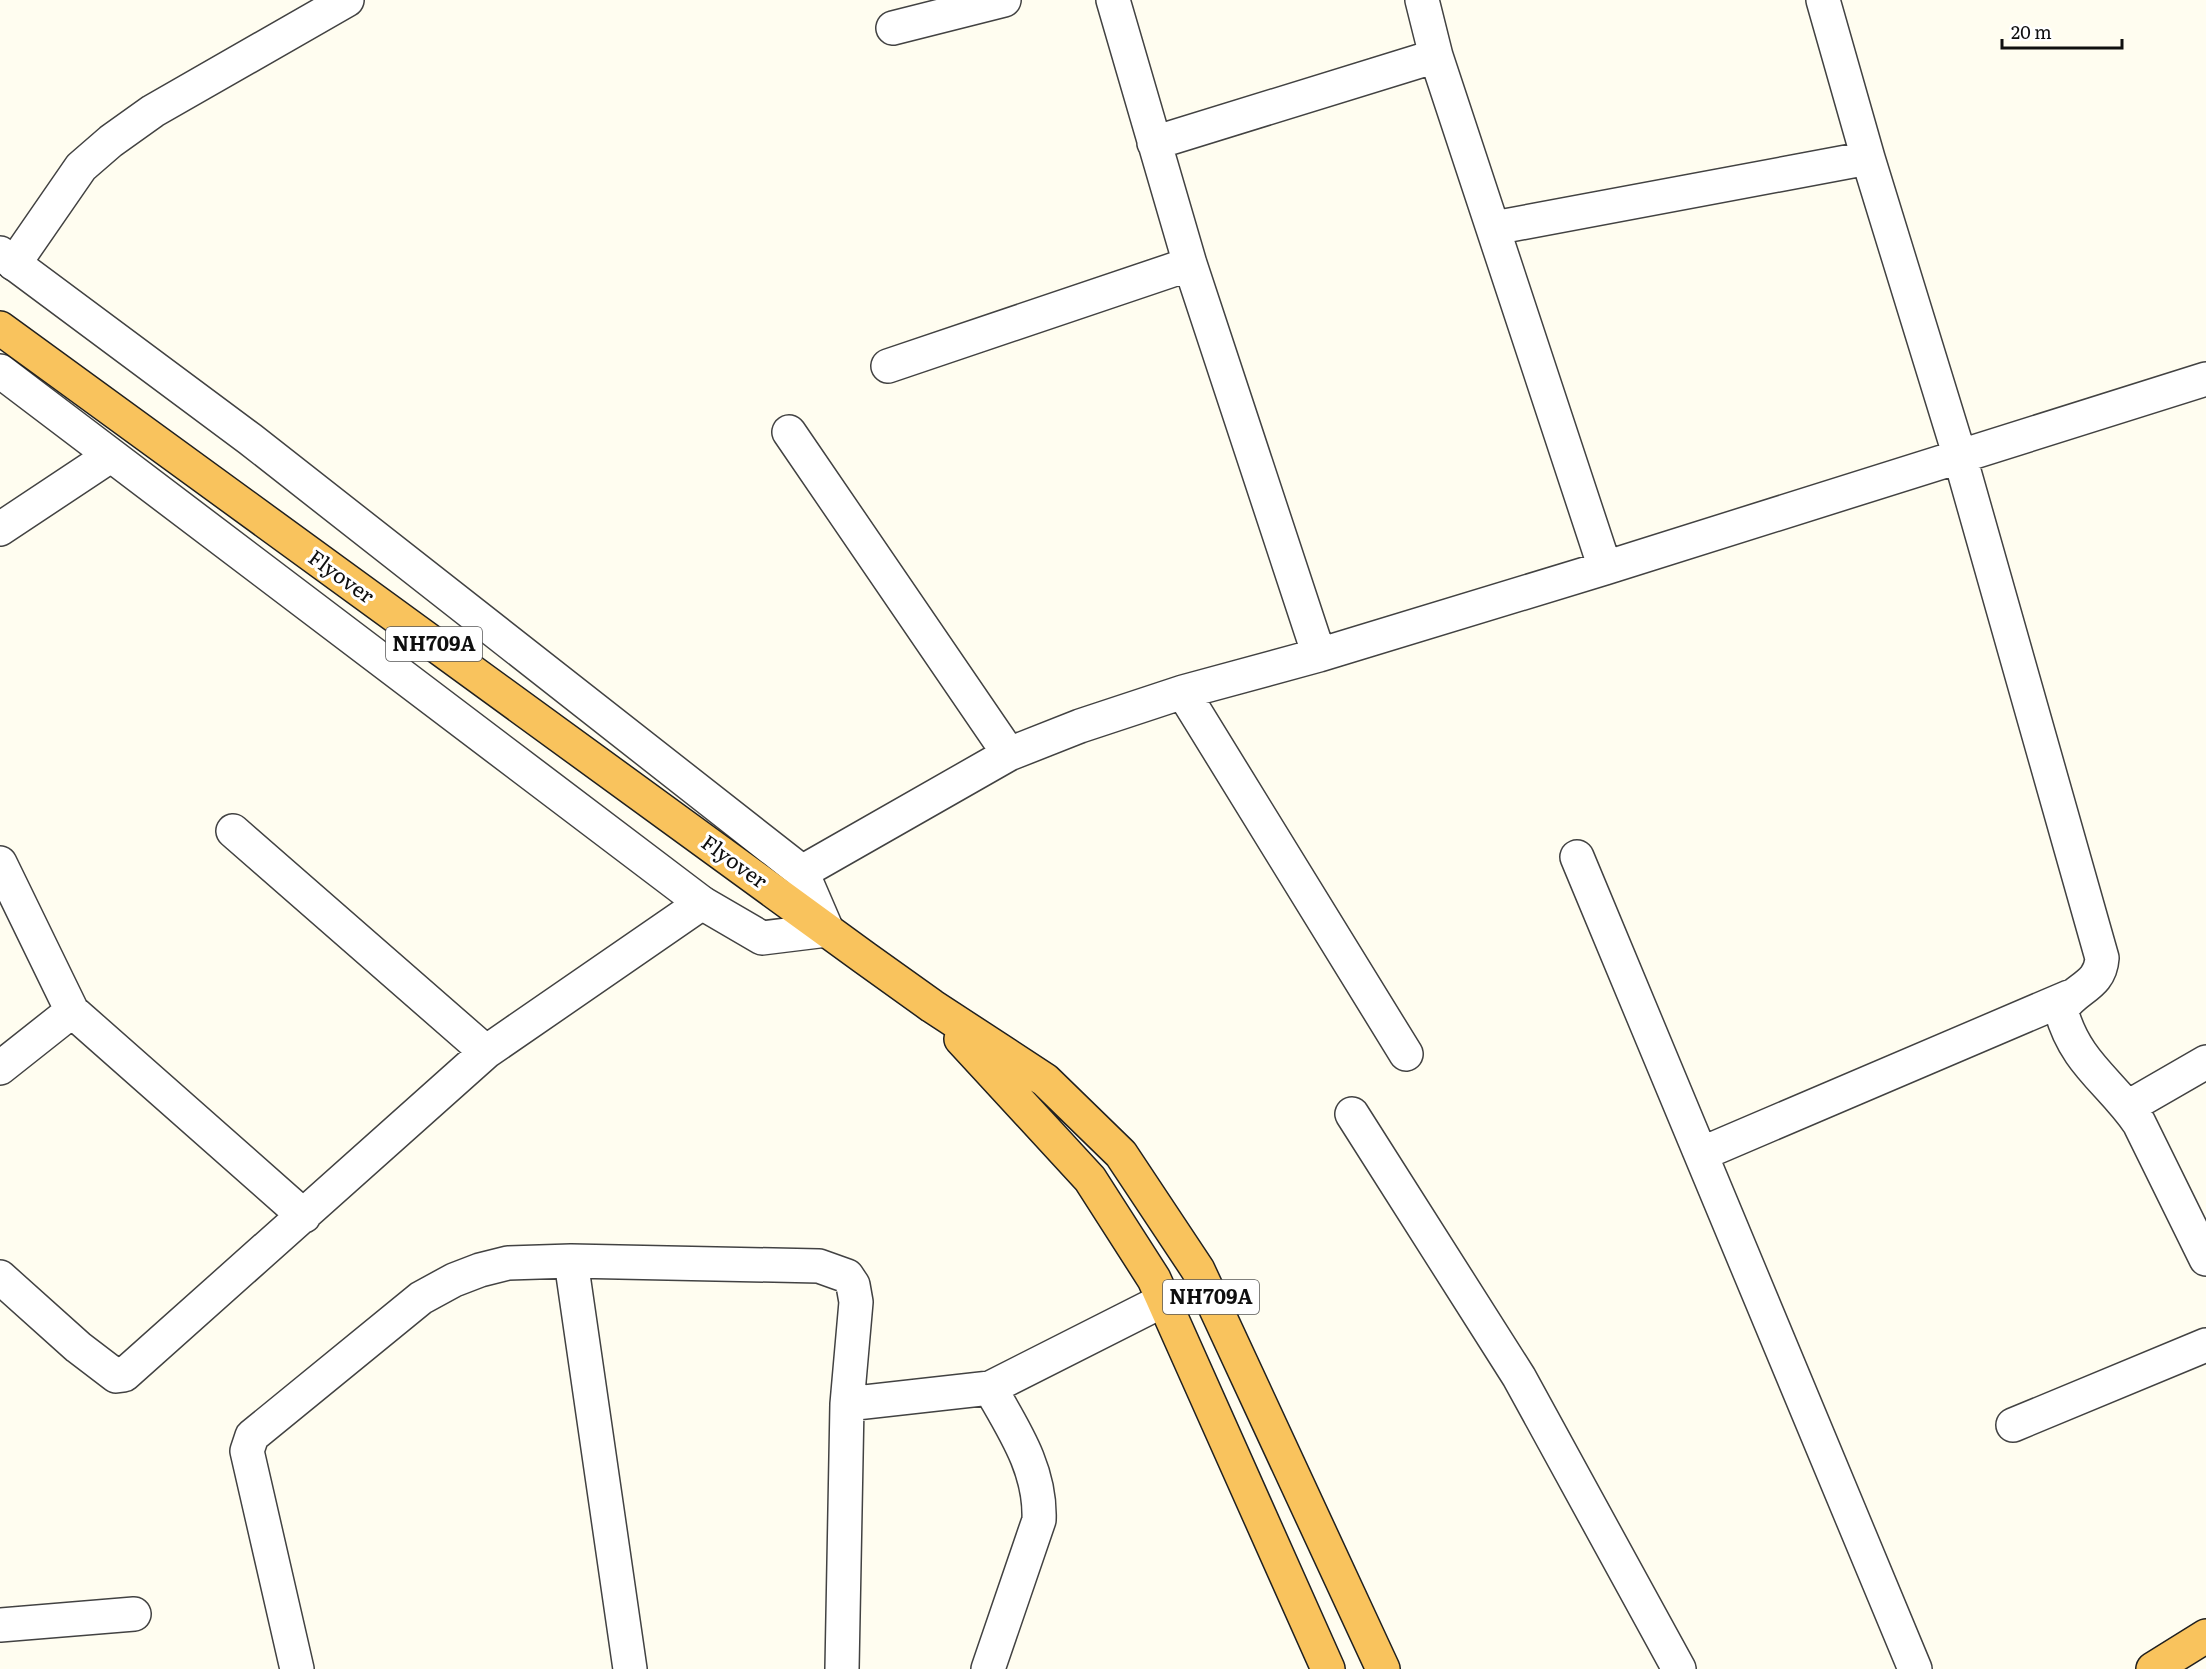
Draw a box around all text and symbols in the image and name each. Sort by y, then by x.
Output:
scale bar [2002,12,2122,50]
text: 20 m [2011,18,2052,45]
street label: Flyover [303,540,382,610]
road number: NH709A [386,627,482,661]
street label: Flyover [696,825,775,895]
road number: NH709A [1163,1280,1259,1314]

